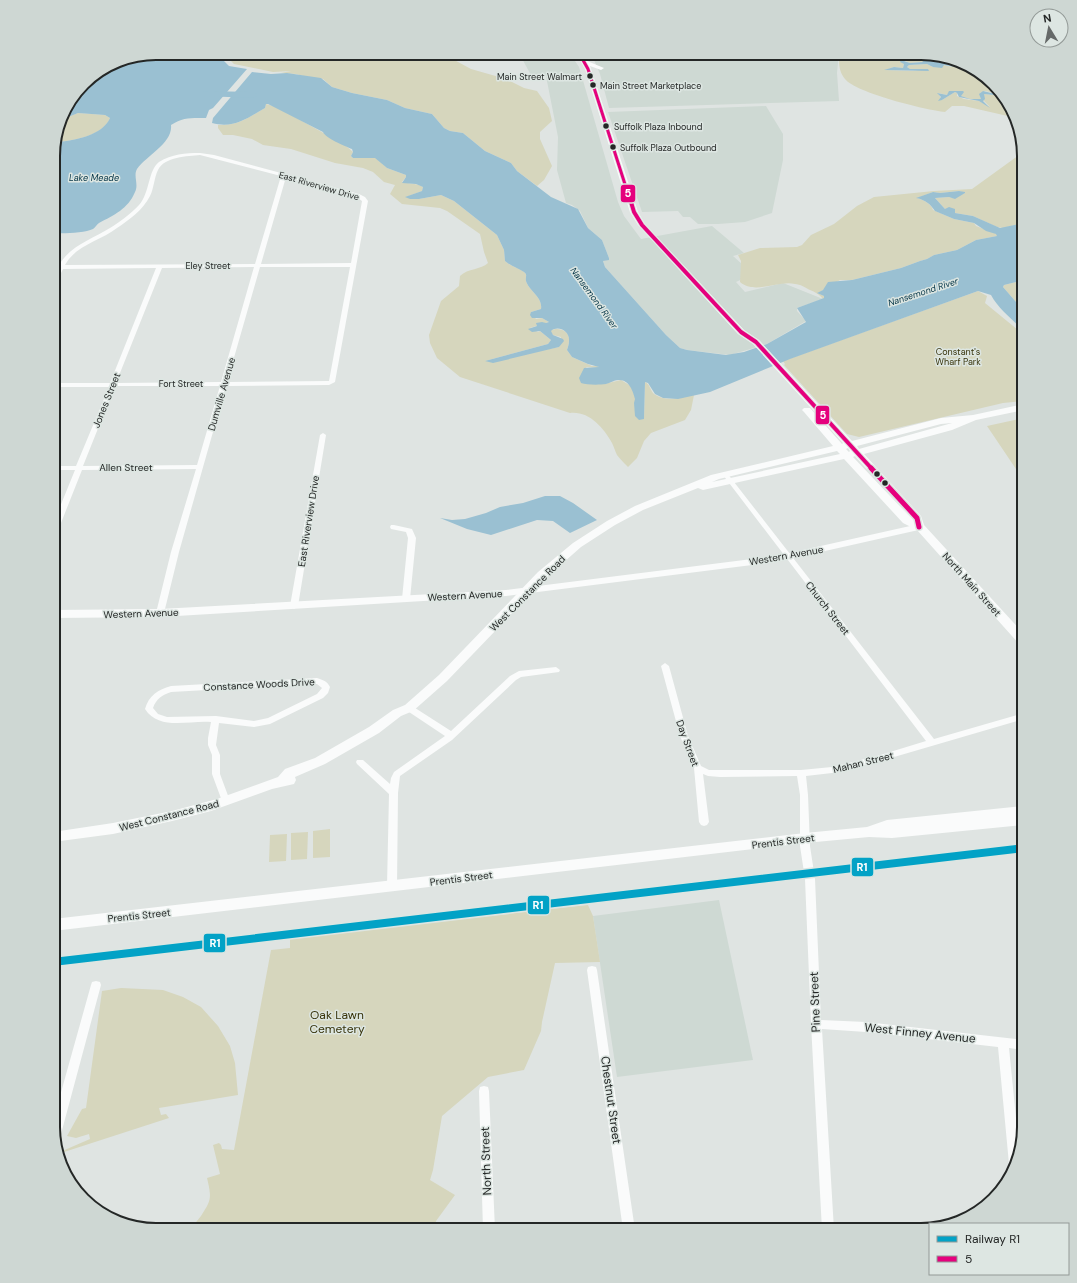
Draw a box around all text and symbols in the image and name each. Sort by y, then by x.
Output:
north arrow [1029,8,1069,48]
text: N [1042,11,1052,26]
place label: Main Street Walmart [497,71,582,83]
marker: Main Street Walmart [585,71,595,81]
marker: Main Street Marketplace [588,80,598,90]
place label: Main Street Marketplace [600,80,701,92]
marker: Suffolk Plaza Inbound [601,121,611,131]
place label: Suffolk Plaza Inbound [614,121,703,133]
marker: Suffolk Plaza Outbound [608,142,618,152]
place label: Suffolk Plaza Outbound [620,142,717,154]
street label: East Riverview Drive [277,169,361,203]
water label: Lake Meade [69,172,119,184]
line badge: 5 [620,184,636,203]
text: 5 [625,186,632,200]
street label: Eley Street [186,260,231,272]
water label: Nansemond River [568,265,621,332]
water label: Nansemond River [886,275,960,309]
park label: Constant's Wharf Park [935,346,981,368]
street label: Dumville Avenue [205,356,238,432]
street label: Jones Street [90,371,123,430]
street label: Fort Street [159,378,204,390]
line badge: 5 [815,405,830,425]
text: 5 [820,408,827,422]
street label: Allen Street [99,461,153,474]
unlabelled marker [872,469,882,479]
street label: East Riverview Drive [295,474,322,568]
unlabelled marker [880,478,890,488]
street label: Western Avenue [748,543,825,568]
street label: North Main Street [939,550,1004,619]
street label: West Constance Road [487,553,568,634]
street label: Church Street [803,579,853,638]
street label: Western Avenue [427,587,503,604]
street label: Western Avenue [103,606,179,621]
street label: Constance Woods Drive [203,675,315,694]
street label: Day Street [673,718,702,768]
street label: Mahan Street [832,749,895,776]
street label: West Constance Road [118,797,220,834]
street label: Prentis Street [751,831,815,852]
line badge: R1 [851,857,874,877]
text: R1 [857,860,867,874]
street label: Prentis Street [429,868,493,889]
line badge: R1 [527,895,550,915]
text: R1 [533,898,543,912]
street label: Prentis Street [107,906,171,925]
line badge: R1 [203,933,226,953]
text: R1 [210,936,220,950]
street label: Pine Street [806,971,824,1033]
park label: Oak Lawn Cemetery [309,1007,365,1037]
street label: West Finney Avenue [864,1019,977,1047]
street label: Chestnut Street [597,1055,625,1145]
street label: North Street [477,1126,495,1196]
legend [929,1223,1069,1275]
text: Railway R1 [965,1231,1020,1247]
text: 5 [965,1251,972,1267]

